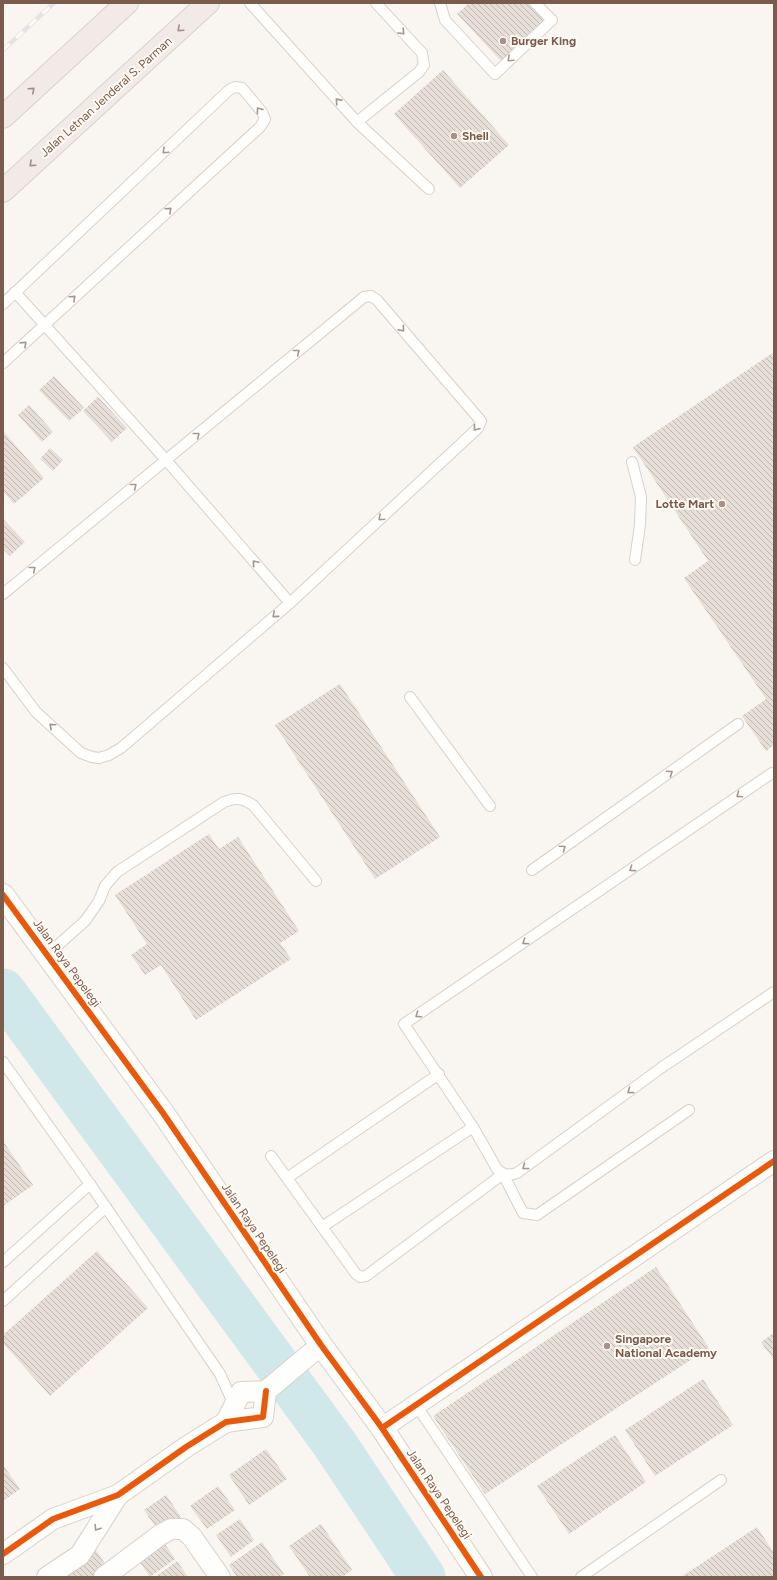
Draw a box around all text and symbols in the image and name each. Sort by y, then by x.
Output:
one-way arrow [177,25,184,32]
one-way arrow [398,27,405,35]
street label: Jalan Letnan Jenderal S. Parman [37,34,175,160]
place label: Burger King [511,34,576,48]
marker: Burger King [498,36,508,46]
one-way arrow [507,55,515,62]
one-way arrow [27,88,35,95]
one-way arrow [336,98,343,105]
one-way arrow [257,107,264,114]
place label: Shell [462,129,489,143]
marker: Shell [449,131,459,141]
one-way arrow [162,146,170,154]
one-way arrow [29,160,37,167]
one-way arrow [164,207,172,215]
one-way arrow [68,295,76,302]
one-way arrow [398,325,405,332]
one-way arrow [19,341,26,348]
one-way arrow [292,350,300,357]
one-way arrow [473,424,480,431]
one-way arrow [192,432,199,439]
one-way arrow [129,484,136,491]
place label: Lotte Mart [655,497,714,511]
marker: Lotte Mart [717,499,727,509]
one-way arrow [378,513,386,521]
one-way arrow [253,560,260,567]
one-way arrow [29,566,36,573]
one-way arrow [273,611,280,618]
one-way arrow [49,724,57,731]
one-way arrow [665,771,672,778]
one-way arrow [737,790,744,797]
one-way arrow [559,846,566,853]
one-way arrow [629,864,636,871]
street label: Jalan Raya Pepelegi [30,916,104,1010]
one-way arrow [522,937,529,945]
one-way arrow [415,1010,422,1017]
one-way arrow [627,1086,634,1093]
one-way arrow [522,1162,529,1169]
street label: Jalan Raya Pepelegi [219,1180,289,1276]
place label: Singapore National Academy [615,1332,717,1360]
marker: Singapore National Academy [602,1341,612,1351]
street label: Jalan Raya Pepelegi [404,1446,474,1542]
one-way arrow [94,1524,102,1531]

